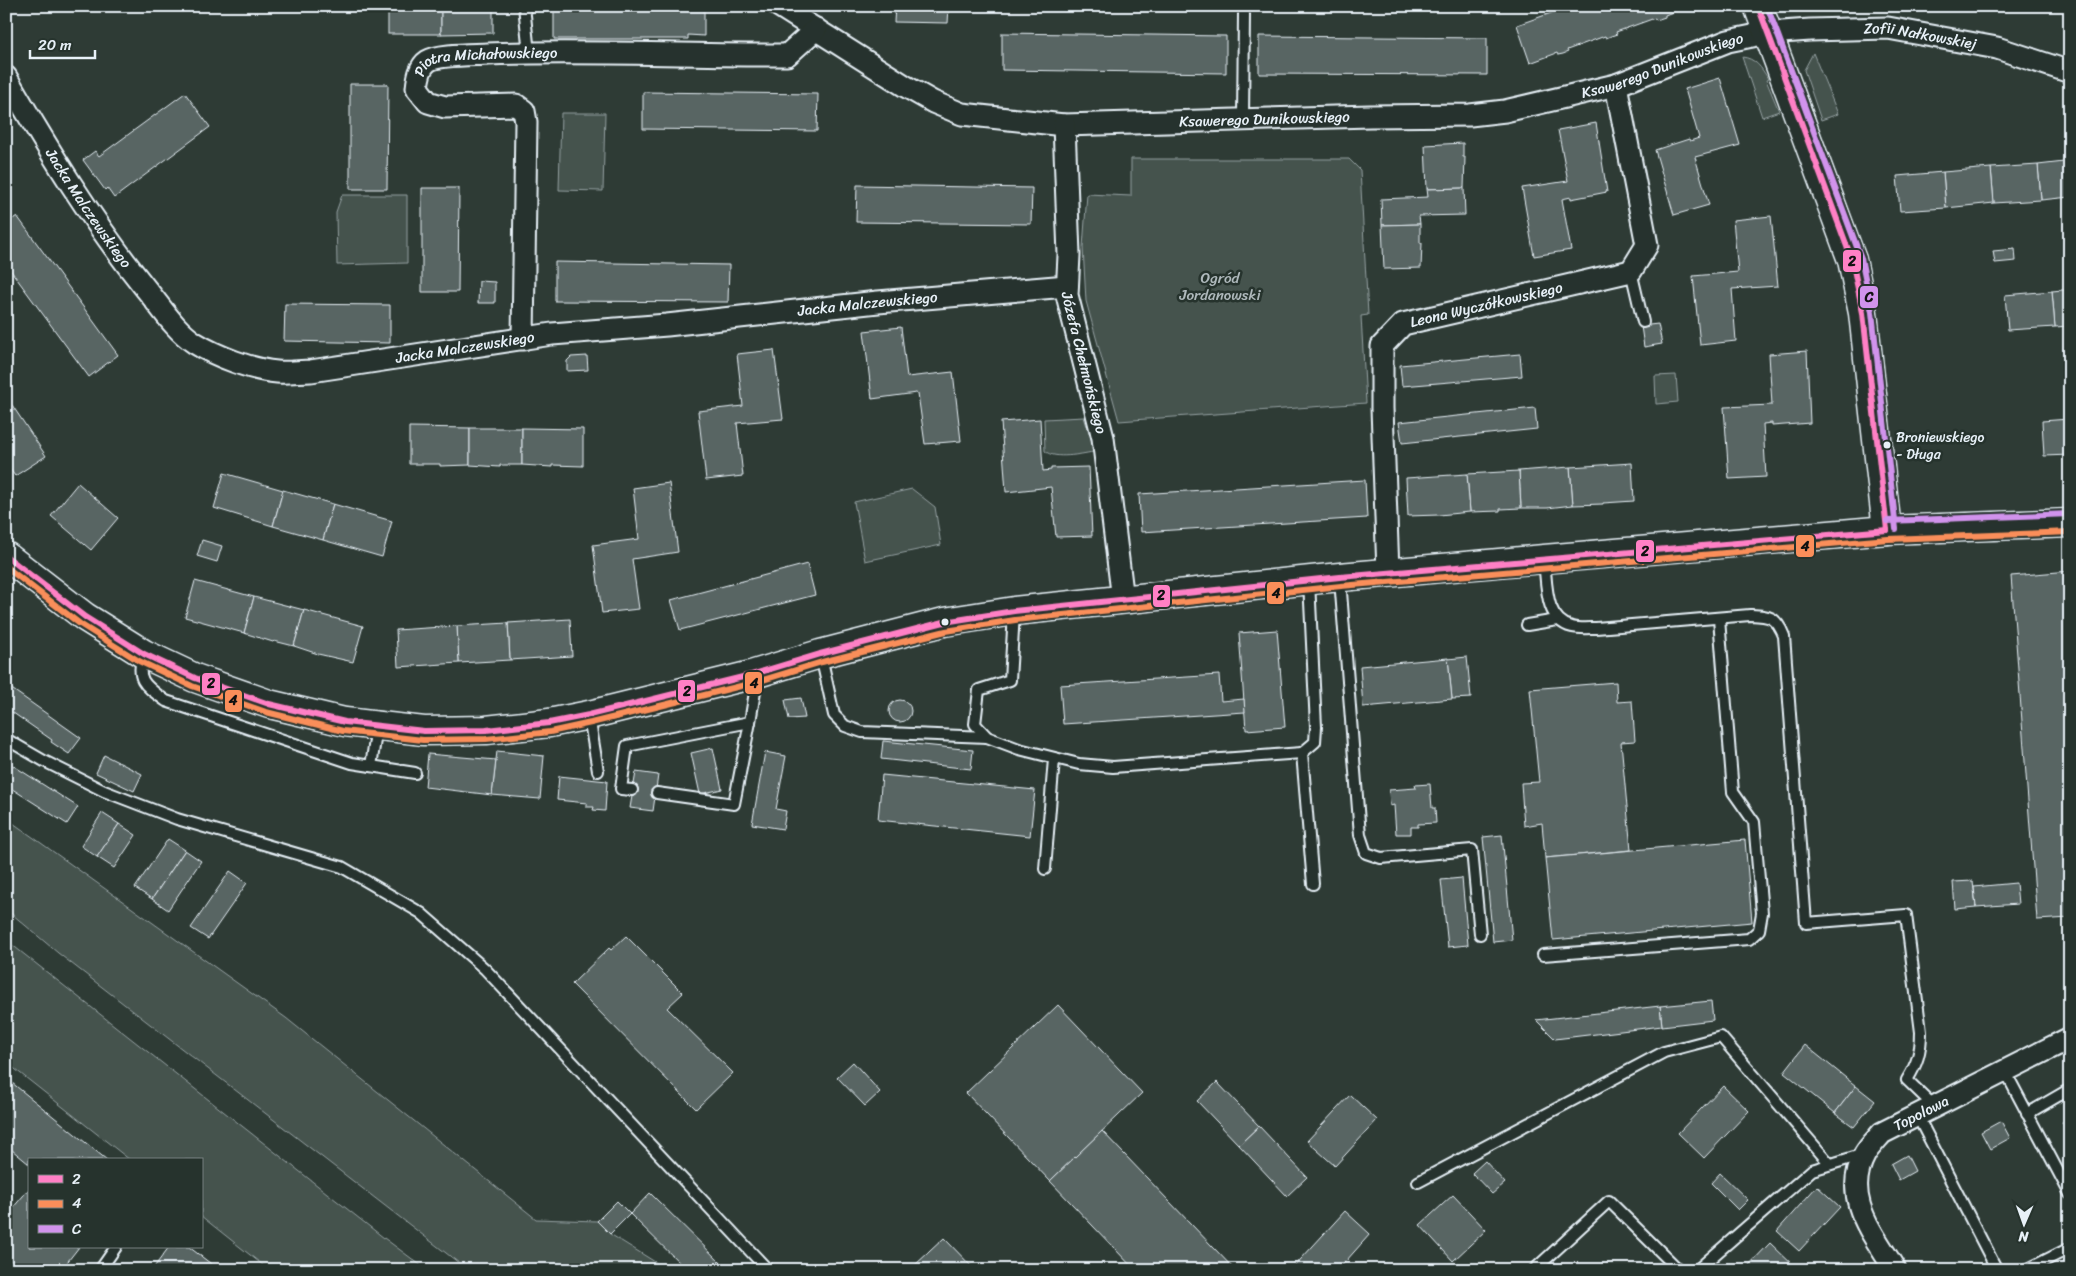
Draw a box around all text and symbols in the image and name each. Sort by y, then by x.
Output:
street label: Zofii Nałkowskiej [1863,15,1979,57]
street label: Ksawerego Dunikowskiego [1579,25,1746,106]
scale bar [30,28,95,60]
text: 20 m [38,32,72,58]
street label: Piotra Michałowskiego [406,40,558,80]
street label: Ksawerego Dunikowskiego [1179,104,1351,135]
street label: Jacka Malczewskiego [38,142,139,274]
line badge: 2 [1842,249,1862,273]
text: 2 [1847,249,1857,274]
park label: Ogród Jordanowski [1178,265,1261,308]
street label: Leona Wyczółkowskiego [1407,274,1566,335]
street label: Jacka Malczewskiego [795,284,939,324]
line badge: C [1859,285,1879,309]
text: C [1864,285,1874,310]
street label: Józefa Chełmońskiego [1053,288,1115,437]
street label: Jacka Malczewskiego [393,324,537,371]
place label: Broniewskiego - Długa [1896,425,1985,467]
marker: Broniewskiego - Długa [1882,440,1892,450]
line badge: 4 [1795,534,1815,558]
text: 4 [1800,534,1810,559]
line badge: 2 [1635,539,1655,563]
text: 2 [1640,539,1650,564]
line badge: 4 [1266,581,1285,605]
text: 4 [1271,581,1281,606]
text: 2 [1156,583,1166,608]
line badge: 2 [1152,584,1171,608]
unlabelled marker [940,617,950,627]
text: 2 [206,671,216,696]
line badge: 4 [744,671,763,695]
text: 4 [749,671,759,696]
line badge: 2 [201,672,221,696]
line badge: 2 [677,679,696,703]
text: 2 [682,679,692,704]
text: 4 [228,688,238,713]
line badge: 4 [224,689,243,713]
street label: Topolowa [1889,1088,1954,1138]
legend [28,1158,202,1248]
text: 2 [72,1166,81,1192]
text: 4 [72,1190,81,1216]
north arrow [1998,1198,2048,1248]
text: C [72,1216,82,1242]
text: N [2018,1224,2030,1249]

